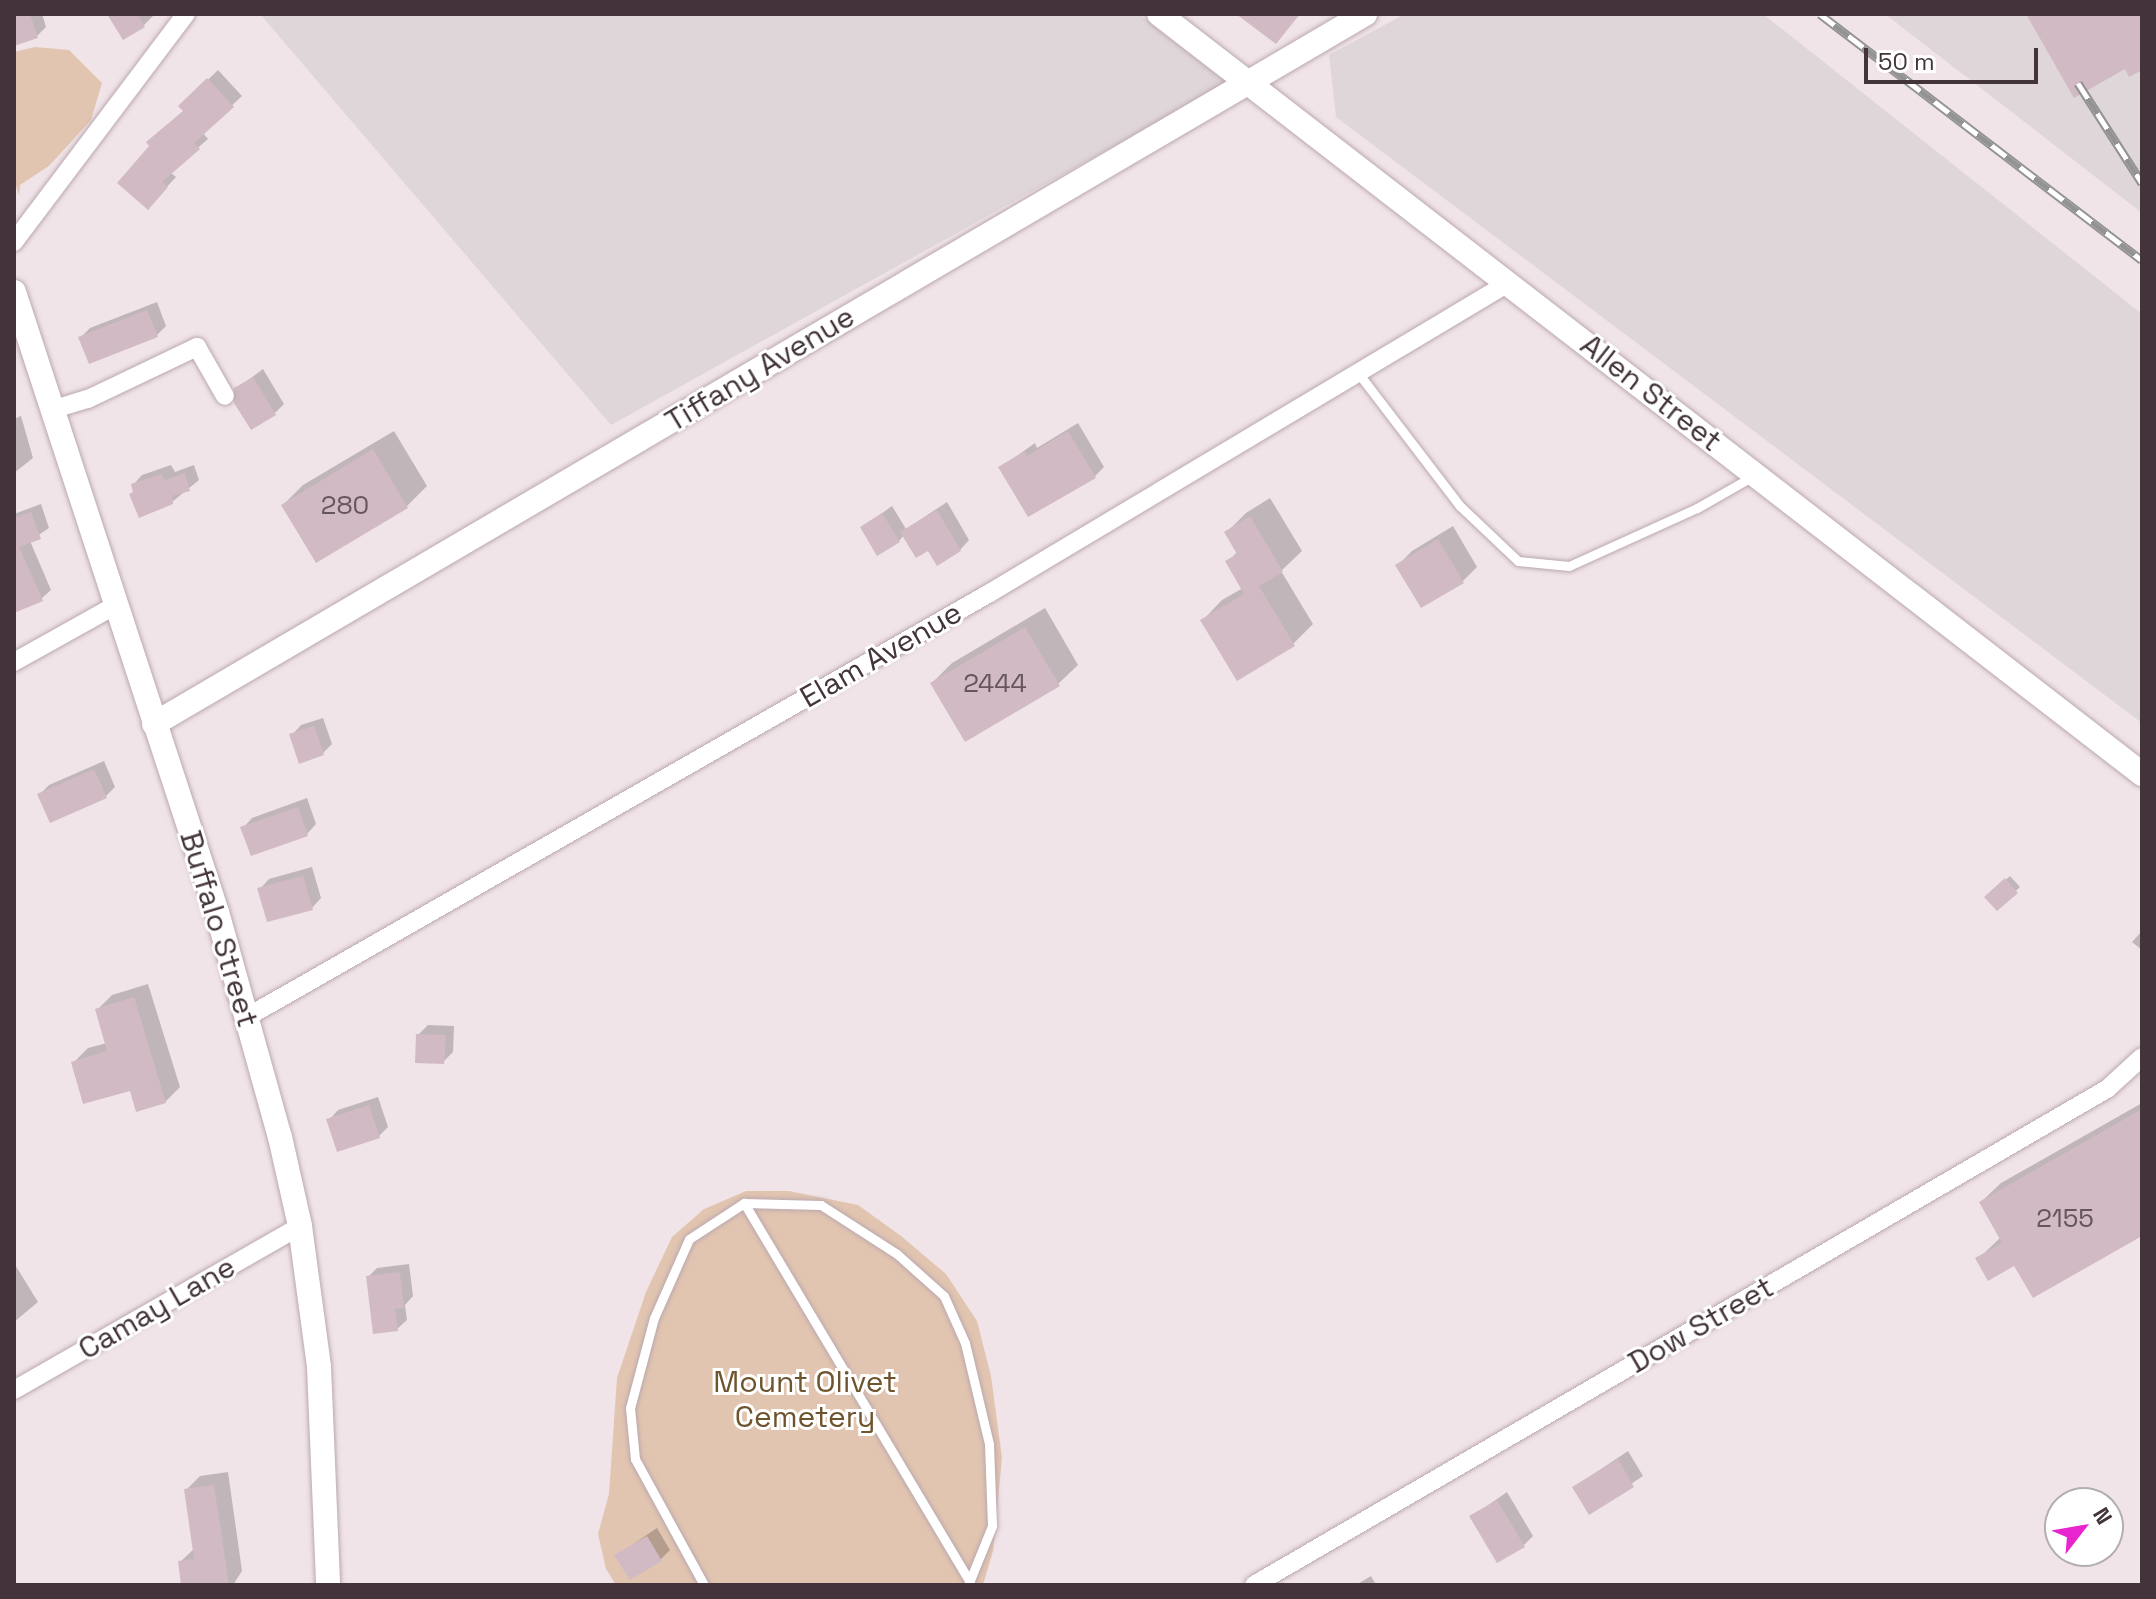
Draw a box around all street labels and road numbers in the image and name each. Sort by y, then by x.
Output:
street label: Tiffany Avenue [659,298,861,440]
street label: Allen Street [1573,327,1729,459]
street label: Elam Avenue [794,594,968,716]
street label: Buffalo Street [172,827,266,1031]
street label: Camay Lane [72,1249,242,1367]
street label: Dow Street [1622,1269,1780,1381]

